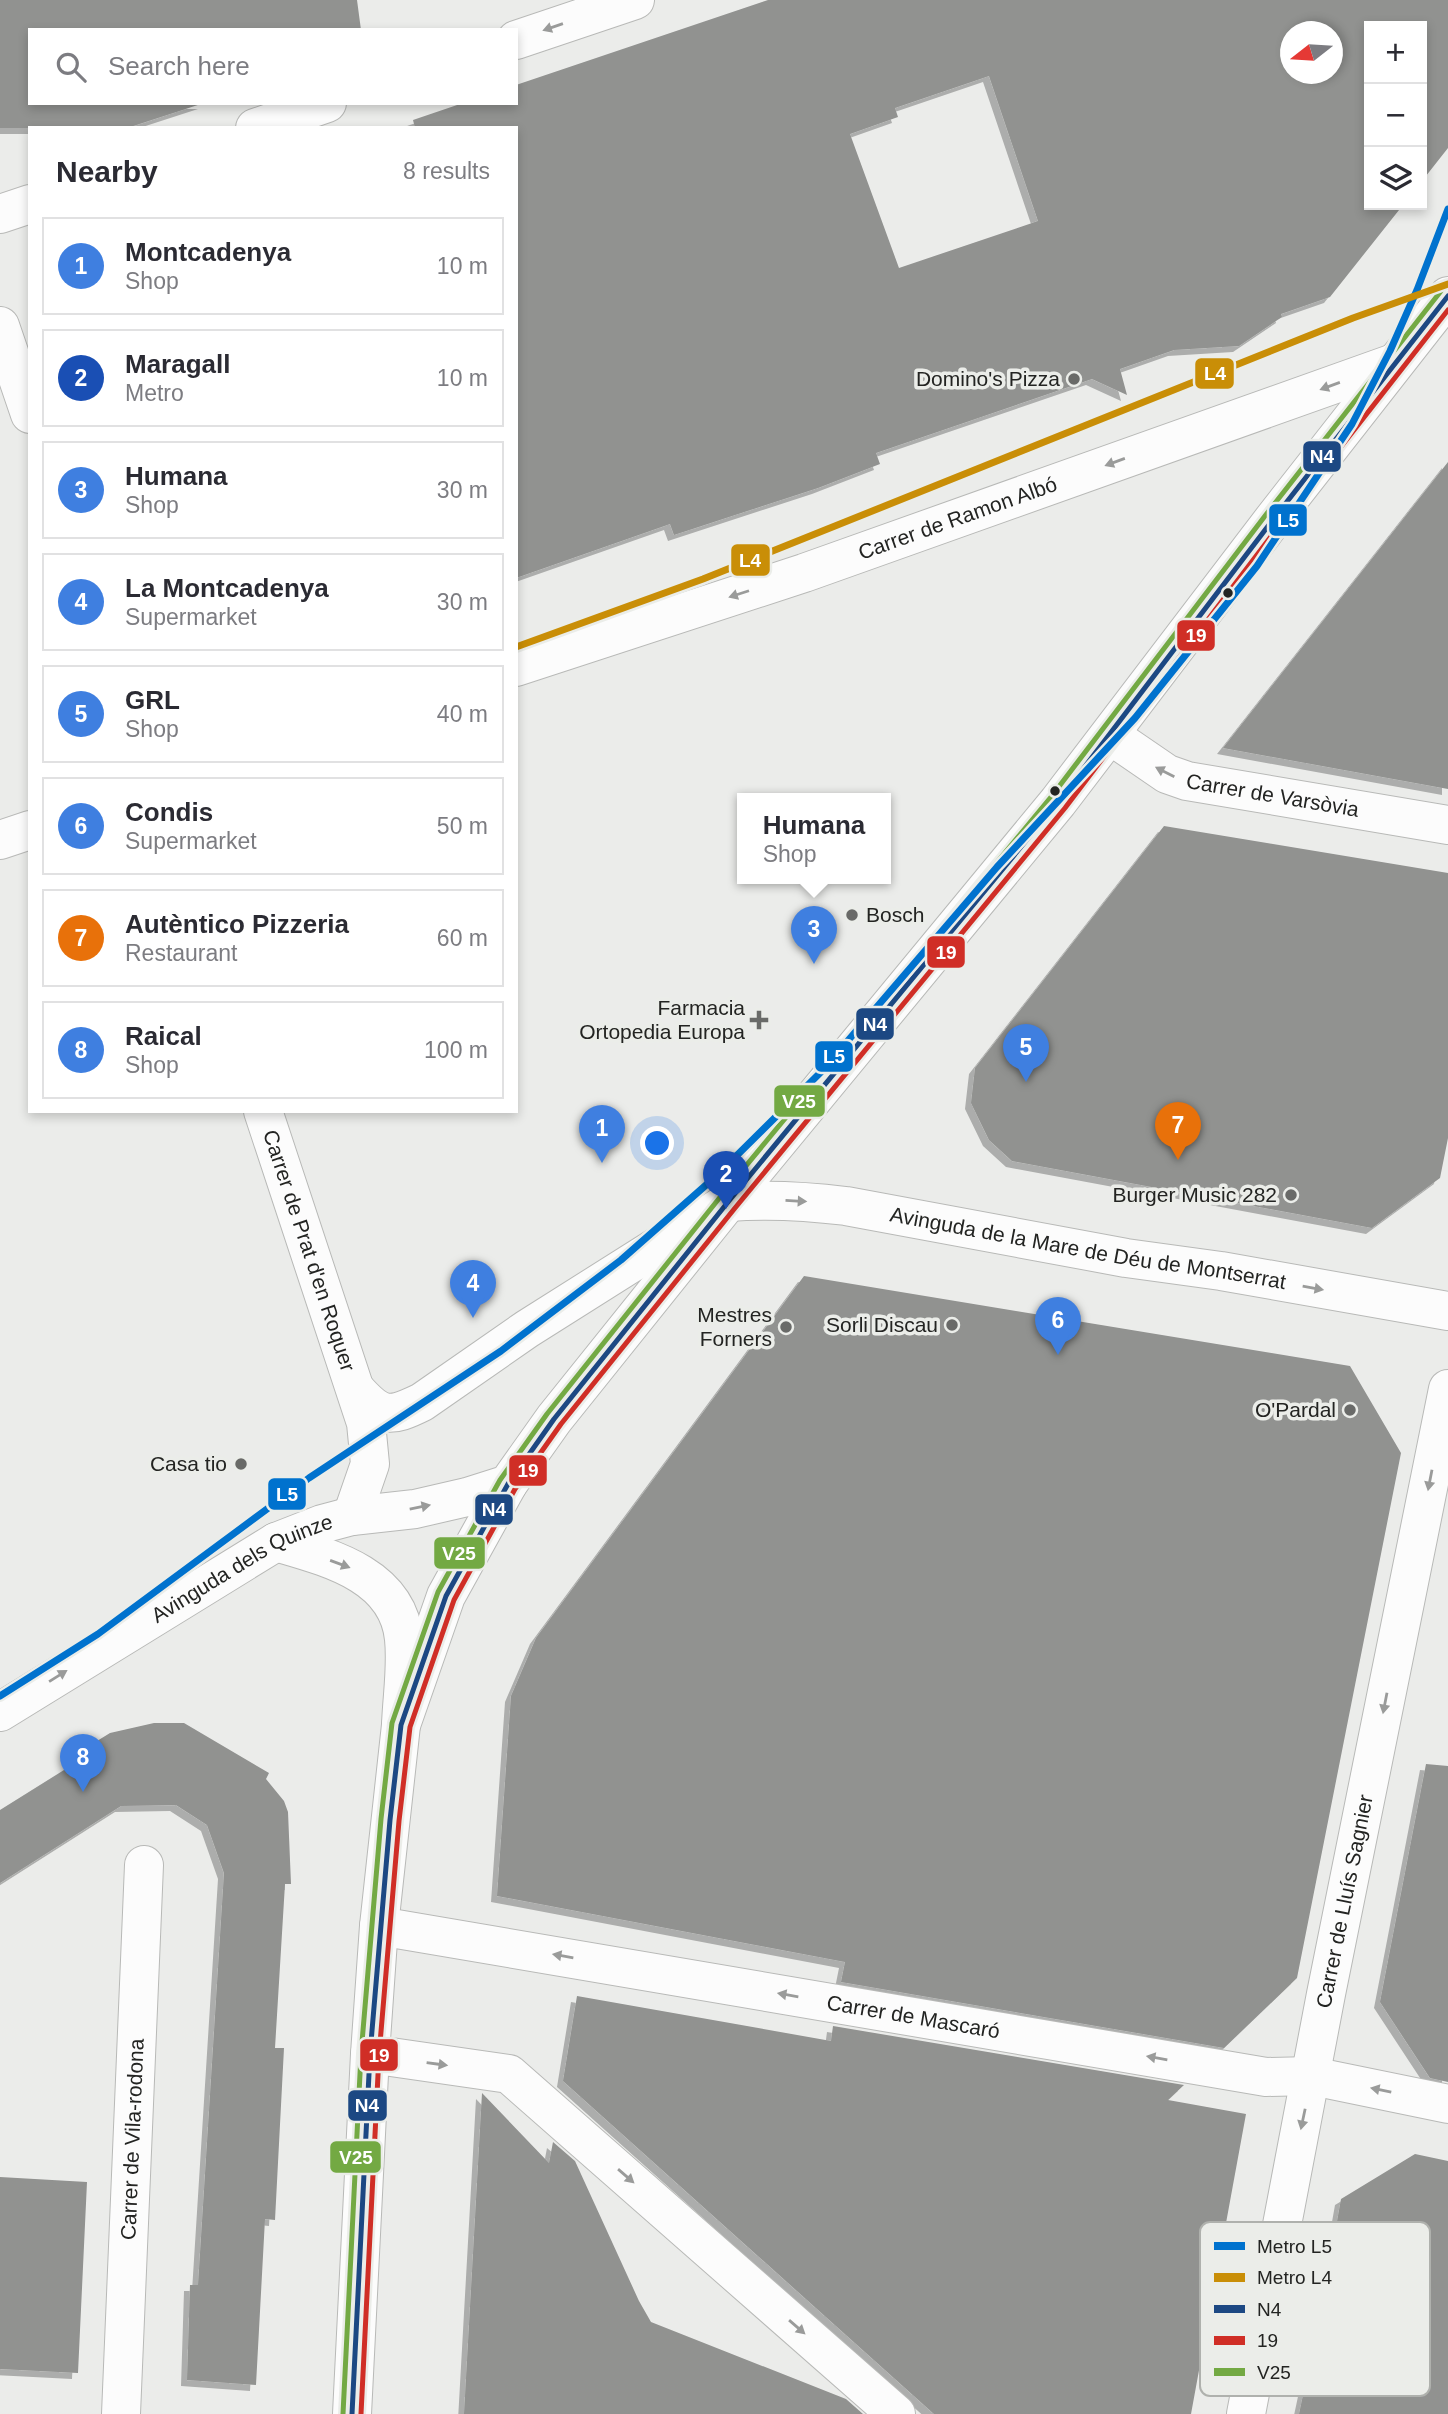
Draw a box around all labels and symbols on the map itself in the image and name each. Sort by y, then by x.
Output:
north arrow [1280,21,1343,84]
one-way arrow [542,22,563,33]
line badge: L4 [1194,357,1235,390]
text: L4 [1204,363,1227,384]
place label: Domino's Pizza [916,367,1060,390]
marker: Domino's Pizza [1066,371,1082,387]
one-way arrow [1319,381,1340,392]
line badge: N4 [1302,440,1342,473]
text: N4 [1310,446,1335,467]
one-way arrow [1105,457,1126,468]
street label: Carrer de Ramon Albó [855,472,1060,564]
line badge: L5 [1268,503,1308,537]
text: L5 [1277,510,1300,531]
line badge: L4 [730,543,771,577]
text: L4 [739,550,762,571]
unlabelled marker [1221,586,1235,600]
one-way arrow [728,589,749,600]
line badge: 19 [1176,619,1216,652]
text: 19 [1185,625,1207,646]
one-way arrow [1155,766,1175,777]
street label: Carrer de Varsòvia [1185,769,1361,821]
unlabelled marker [1048,784,1062,798]
place label: Bosch [866,903,924,926]
pin: 3 [791,906,837,964]
marker: Bosch [844,907,860,923]
line badge: 19 [926,935,966,969]
text: 19 [935,942,957,963]
place label: Farmacia Ortopedia Europa [579,996,745,1043]
line badge: N4 [855,1007,895,1041]
marker: Farmacia Ortopedia Europa [751,1012,767,1028]
text: N4 [863,1014,888,1035]
pin: 5 [1003,1024,1049,1082]
line badge: L5 [814,1040,854,1073]
text: L5 [823,1046,846,1067]
line badge: V25 [773,1084,826,1118]
text: V25 [782,1091,816,1112]
pin: 7 [1155,1102,1201,1160]
pin: 1 [579,1105,625,1163]
your location [640,1126,674,1160]
street label: Carrer de Prat d'en Roquer [259,1127,360,1374]
pin: 2 [703,1151,749,1209]
place label: Burger Music 282 [1112,1183,1277,1206]
marker: Burger Music 282 [1283,1187,1299,1203]
one-way arrow [785,1195,807,1206]
street label: Avinguda de la Mare de Déu de Montserrat [888,1202,1288,1293]
pin: 4 [450,1260,496,1318]
one-way arrow [1302,1283,1324,1294]
pin: 6 [1035,1297,1081,1355]
place label: Mestres Forners [697,1303,772,1350]
place label: Sorli Discau [826,1313,938,1336]
marker: Sorli Discau [944,1317,960,1333]
marker: Mestres Forners [778,1319,794,1335]
place label: O'Pardal [1255,1398,1336,1421]
marker: O'Pardal [1342,1402,1358,1418]
place label: Casa tio [150,1452,227,1475]
line badge: 19 [508,1454,548,1487]
marker: Casa tio [233,1456,249,1472]
text: 19 [517,1460,539,1481]
one-way arrow [1424,1469,1435,1491]
line badge: L5 [267,1477,307,1511]
text: L5 [276,1484,299,1505]
line badge: N4 [474,1493,514,1526]
text: N4 [482,1499,507,1520]
one-way arrow [409,1501,431,1512]
street label: Avinguda dels Quinze [147,1510,335,1627]
line badge: V25 [433,1536,486,1570]
text: V25 [442,1543,476,1564]
one-way arrow [330,1559,351,1570]
one-way arrow [48,1669,68,1682]
one-way arrow [1379,1692,1390,1714]
pin: 8 [60,1734,106,1792]
street label: Carrer de Lluís Sagnier [1312,1793,1377,2010]
one-way arrow [552,1950,574,1961]
one-way arrow [776,1989,798,2000]
street label: Carrer de Mascaró [825,1990,1002,2043]
street label: Carrer de Vila-rodona [116,2038,148,2240]
line badge: 19 [359,2038,399,2072]
text: 19 [368,2045,390,2066]
one-way arrow [1146,2052,1168,2063]
one-way arrow [427,2059,449,2070]
one-way arrow [1370,2085,1392,2096]
line badge: N4 [347,2089,388,2122]
text: N4 [355,2095,380,2116]
one-way arrow [1297,2108,1308,2130]
line badge: V25 [329,2140,382,2174]
text: V25 [339,2147,373,2168]
one-way arrow [617,2168,634,2183]
legend [1200,2222,1430,2396]
text: Metro L5 [1257,2236,1332,2257]
text: Metro L4 [1257,2267,1332,2288]
text: N4 [1257,2299,1282,2320]
one-way arrow [788,2318,805,2334]
text: 19 [1257,2330,1278,2351]
text: V25 [1257,2362,1291,2383]

